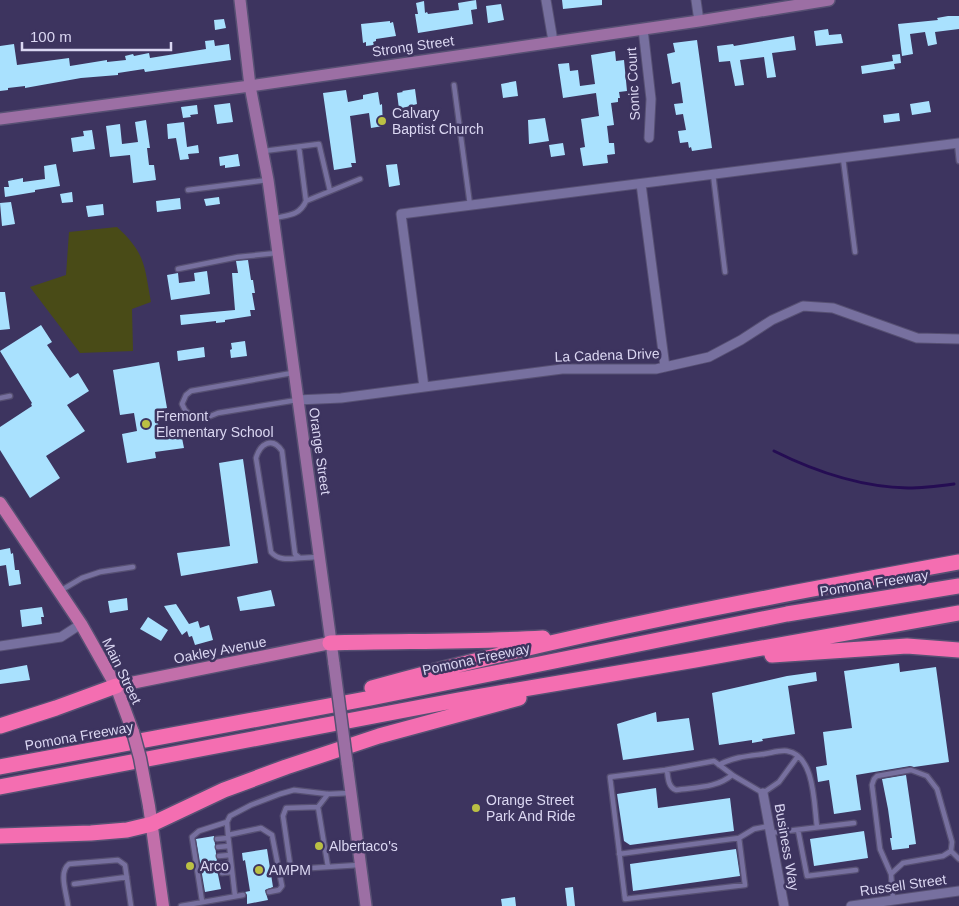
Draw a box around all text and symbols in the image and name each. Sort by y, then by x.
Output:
scale bar [22,20,171,52]
text: 100 m [30,28,72,45]
street label: Strong Street [371,32,455,60]
street label: Sonic Court [623,47,643,121]
place label: Calvary Baptist Church [392,105,484,137]
marker: Calvary Baptist Church [376,115,388,127]
street label: La Cadena Drive [554,345,660,365]
street label: Orange Street [306,406,334,496]
place label: Fremont Elementary School [156,408,274,440]
marker: Fremont Elementary School [140,418,152,430]
street label: Pomona Freeway [819,567,929,599]
street label: Oakley Avenue [172,633,268,667]
street label: Main Street [99,635,145,707]
street label: Pomona Freeway [421,640,531,678]
street label: Pomona Freeway [24,719,134,753]
place label: Orange Street Park And Ride [486,792,576,824]
marker: Orange Street Park And Ride [470,802,482,814]
street label: Business Way [771,802,803,892]
place label: Albertaco's [329,838,398,854]
marker: Albertaco's [313,840,325,852]
place label: Arco [200,858,229,874]
marker: Arco [184,860,196,872]
place label: AMPM [269,862,311,878]
marker: AMPM [253,864,265,876]
street label: Russell Street [859,871,947,899]

